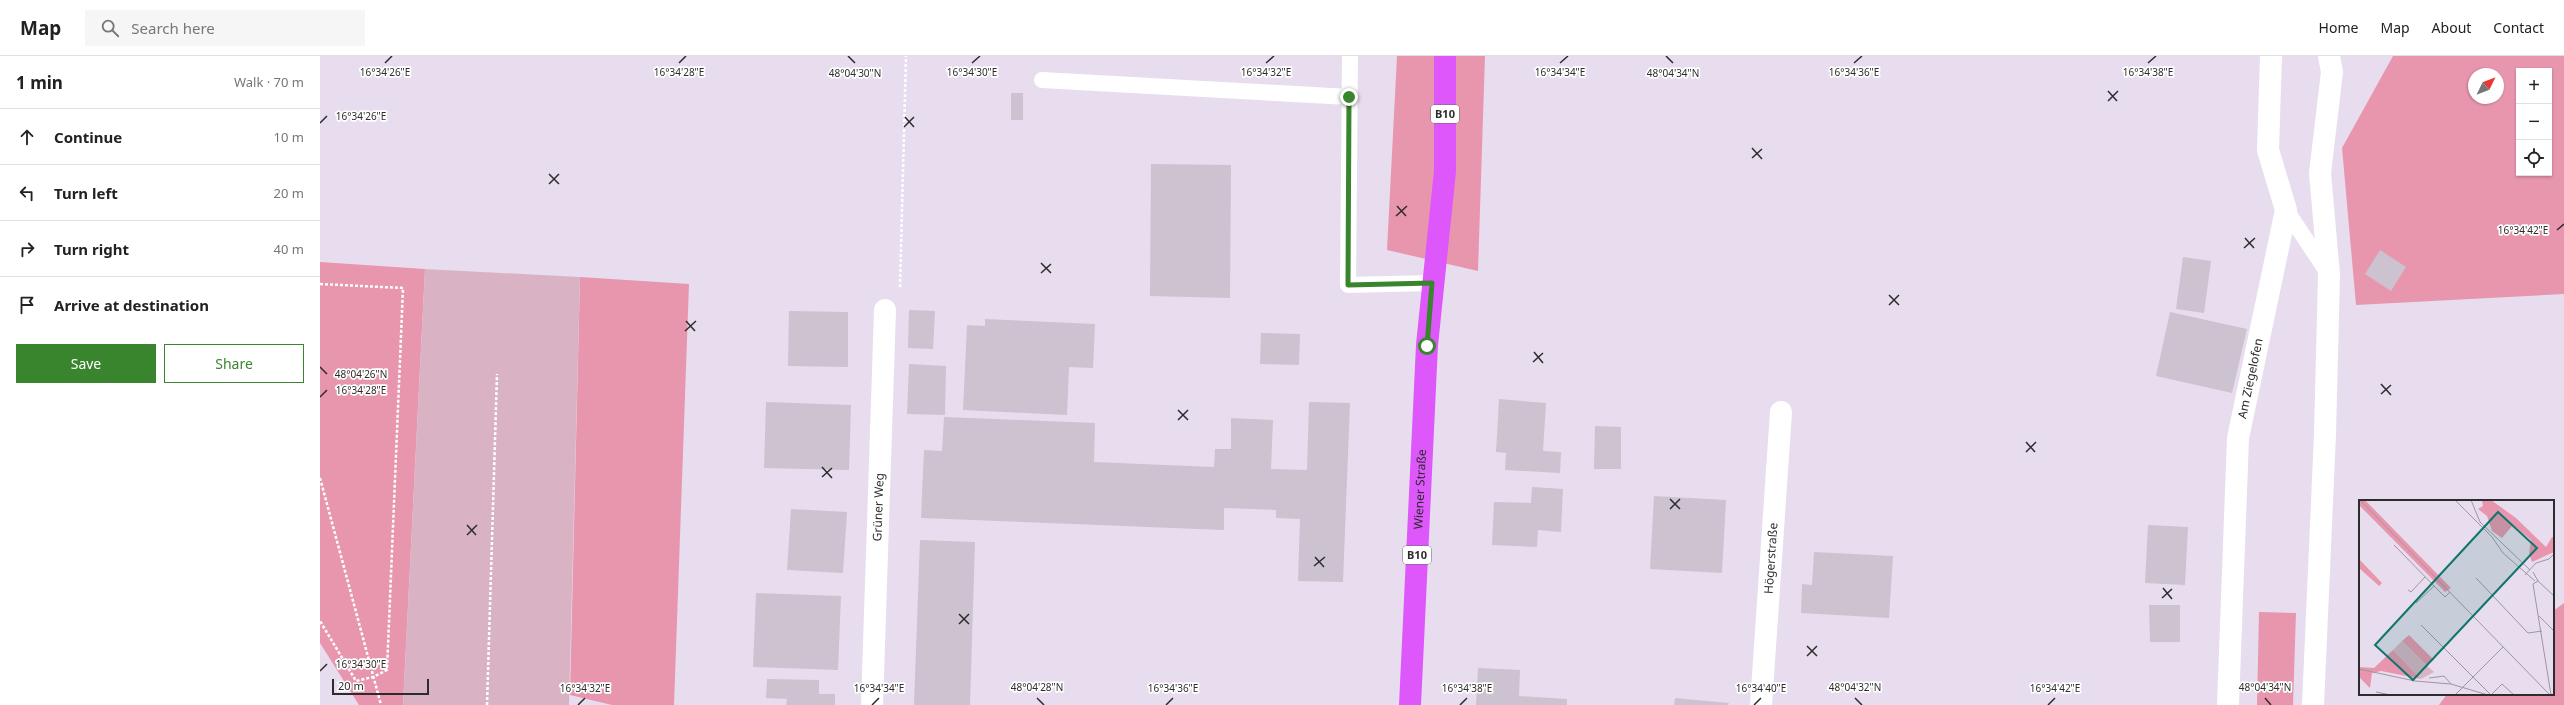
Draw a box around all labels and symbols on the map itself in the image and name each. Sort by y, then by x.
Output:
text: 16°34'26"E [360,65,410,79]
text: 16°34'28"E [654,65,704,79]
text: 16°34'30"E [947,65,997,79]
text: 16°34'32"E [1241,65,1291,79]
text: 16°34'34"E [1535,65,1585,79]
text: 16°34'36"E [1829,65,1879,79]
text: 16°34'38"E [2123,65,2173,79]
text: 48°04'30"N [829,66,881,80]
text: 48°04'34"N [1647,66,1699,80]
north arrow [2468,68,2504,104]
route end [1340,88,1358,106]
road number: B10 [1431,105,1459,123]
text: 16°34'26"E [336,109,386,123]
text: 16°34'42"E [2498,223,2548,237]
route start [1418,337,1436,355]
street label: Am Ziegelofen [2233,337,2267,420]
text: 48°04'26"N [335,367,387,381]
text: 16°34'28"E [336,383,386,397]
street label: Wiener Straße [1409,449,1430,530]
street label: Grüner Weg [868,473,888,542]
inset map [2359,500,2554,695]
street label: Högerstraße [1760,522,1781,594]
road number: B10 [1403,546,1431,564]
text: 16°34'30"E [336,657,386,671]
scale bar [332,677,429,696]
text: 48°04'28"N [1011,680,1063,694]
text: 48°04'32"N [1829,680,1881,694]
text: 48°04'34"N [2239,680,2291,694]
text: 16°34'32"E [560,681,610,695]
text: 16°34'34"E [854,681,904,695]
text: 16°34'36"E [1148,681,1198,695]
text: 16°34'38"E [1442,681,1492,695]
text: 16°34'40"E [1736,681,1786,695]
text: 16°34'42"E [2030,681,2080,695]

